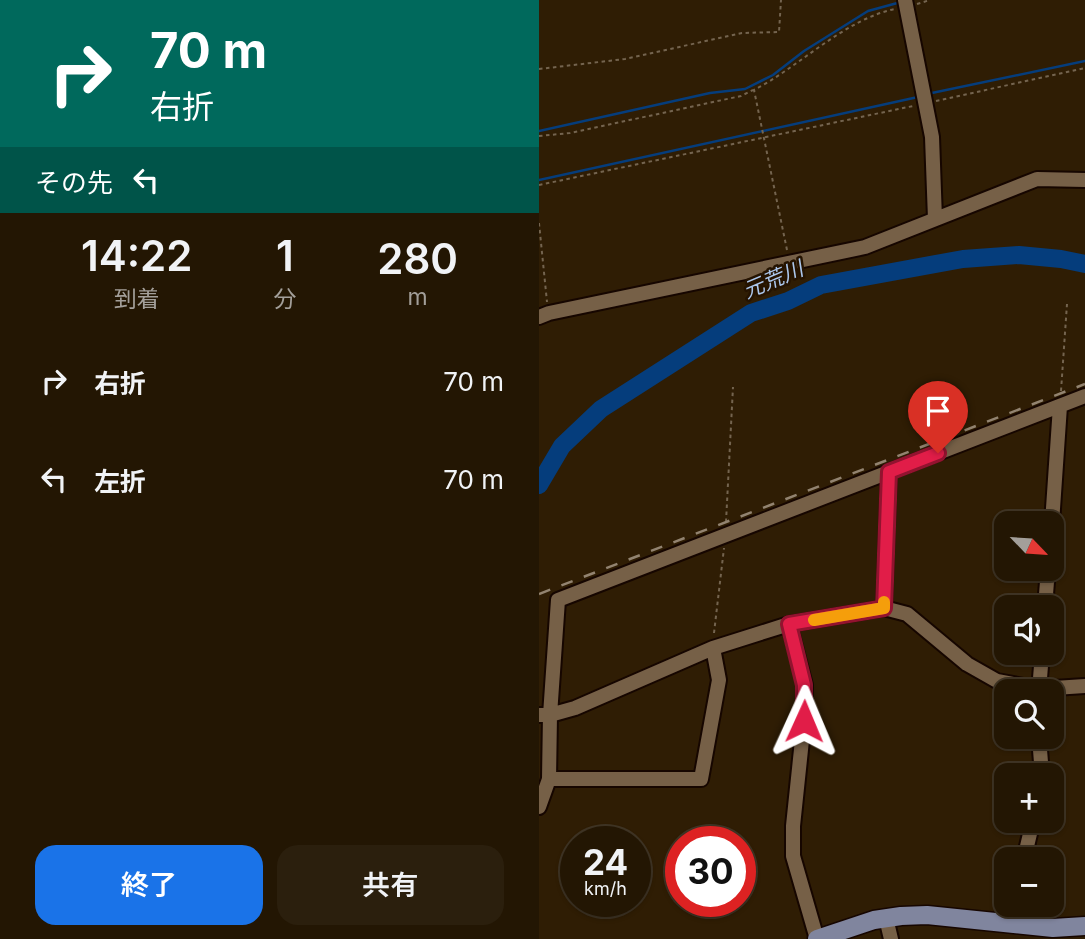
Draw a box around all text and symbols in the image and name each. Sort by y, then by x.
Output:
text: 70 m [150,21,267,80]
icon: right [35,28,126,119]
text: 右折 [150,87,214,126]
icon: left [127,161,165,199]
text: その先 [35,167,113,198]
text: 14:22 [81,230,192,281]
text: 1 [276,230,294,281]
text: 280 [377,233,458,284]
water label: 元荒川 [739,255,809,303]
text: m [408,283,428,311]
text: 到着 [114,285,160,313]
text: 分 [273,285,296,313]
icon: right [35,362,73,400]
text: 70 m [443,366,504,397]
text: 右折 [94,368,146,399]
pin [908,381,968,453]
icon: arrive [919,392,957,430]
icon: left [35,460,73,498]
text: 70 m [443,464,504,495]
text: 左折 [94,466,146,497]
north arrow [994,511,1064,581]
map controls [994,511,1064,917]
button: sound [994,595,1064,665]
button: search [994,679,1064,749]
position arrow [767,684,841,758]
button: + [994,763,1064,833]
speed limit sign: 30 [665,826,756,917]
text: 24 [583,841,628,883]
button: 終了 [35,845,263,925]
button: 共有 [277,845,504,925]
button: − [994,847,1064,917]
text: km/h [584,878,627,899]

